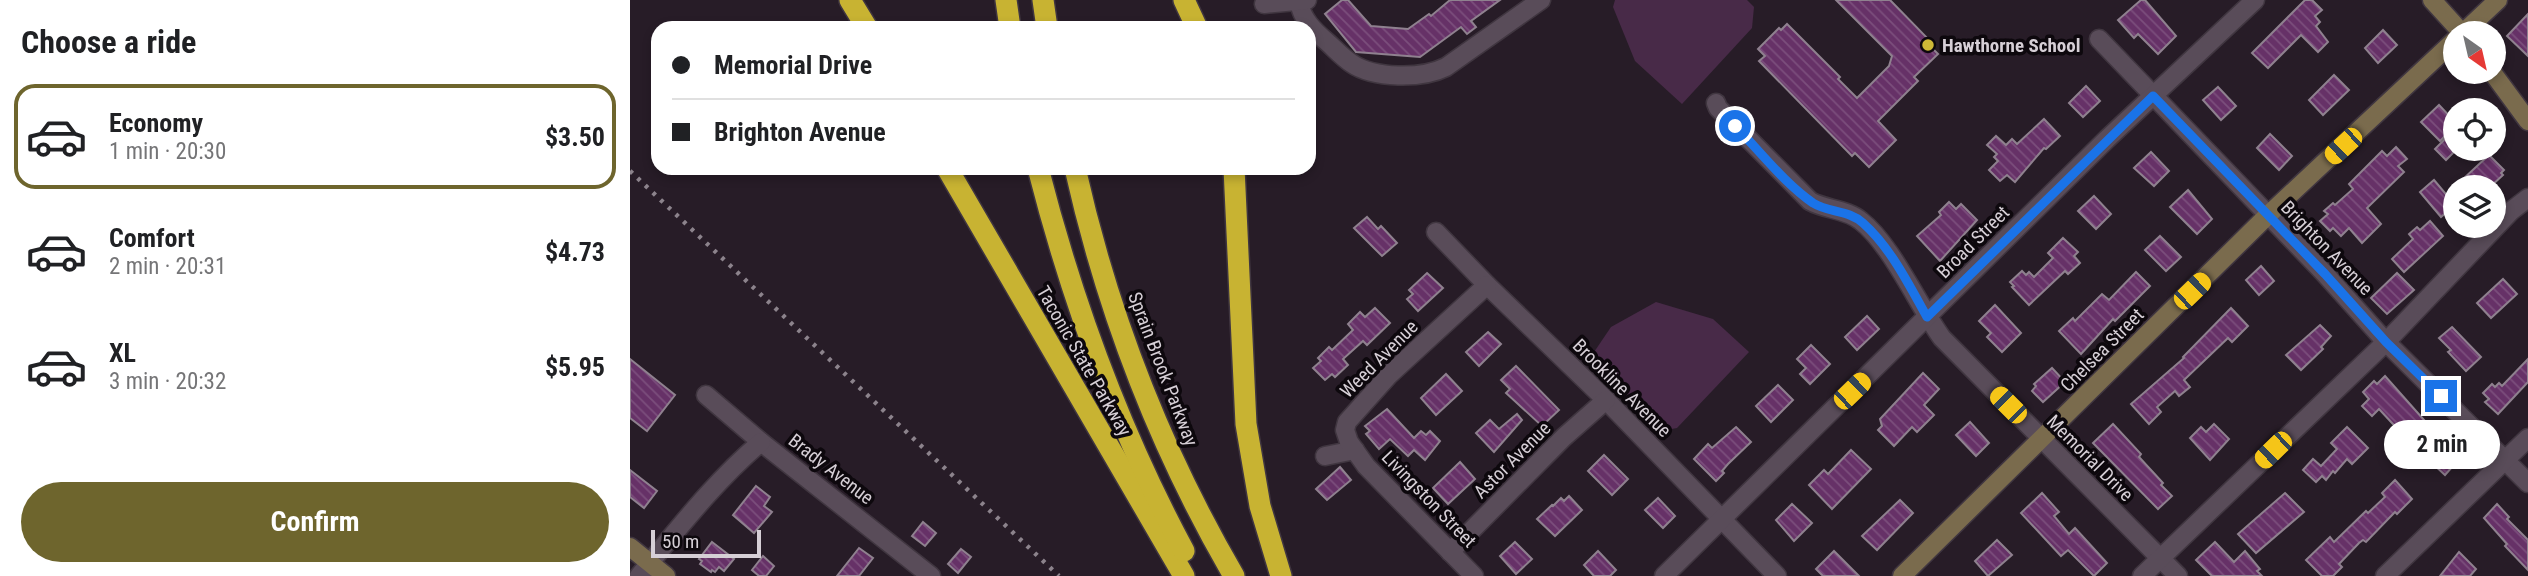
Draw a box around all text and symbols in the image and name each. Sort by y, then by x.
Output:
north arrow [2443,21,2506,84]
map controls [2443,21,2506,238]
text: Choose a ride [21,23,196,61]
place label: Hawthorne School [1942,34,2080,57]
marker: Hawthorne School [1920,37,1936,53]
text: Memorial Drive [714,50,872,80]
button: locate [2443,98,2506,161]
icon: car [25,105,88,168]
text: Economy [109,108,203,138]
route start [1719,110,1751,142]
text: Brighton Avenue [714,117,886,147]
text: $3.50 [545,122,605,152]
car [2321,124,2366,168]
text: 1 min · 20:30 [109,138,226,165]
button: layers [2443,175,2506,238]
street label: Brighton Avenue [2276,196,2378,300]
street label: Broad Street [1932,201,2014,283]
icon: car [25,220,88,283]
text: Comfort [109,223,195,253]
text: $4.73 [545,237,605,267]
text: 2 min · 20:31 [109,253,226,280]
car [2170,269,2215,313]
street label: Taconic State Parkway [1032,282,1136,440]
street label: Sprain Brook Parkway [1123,289,1203,449]
street label: Chelsea Street [2055,303,2149,397]
street label: Weed Avenue [1335,315,1423,403]
street label: Brookline Avenue [1568,334,1676,442]
icon: car [25,335,88,398]
text: XL [109,338,136,368]
text: $5.95 [545,352,605,382]
text: 3 min · 20:32 [109,368,226,395]
car [1830,369,1875,413]
route end [2425,380,2457,412]
car [1986,383,2031,427]
street label: Memorial Drive [2042,410,2138,506]
street label: Astor Avenue [1469,417,1555,503]
callout: 2 min [2383,420,2499,470]
car [2251,428,2296,472]
street label: Brady Avenue [784,429,878,509]
text: 2 min [2416,431,2468,458]
street label: Livingston Street [1377,446,1481,552]
button: Confirm [21,482,609,562]
scale bar [651,527,761,559]
text: 50 m [662,530,699,553]

